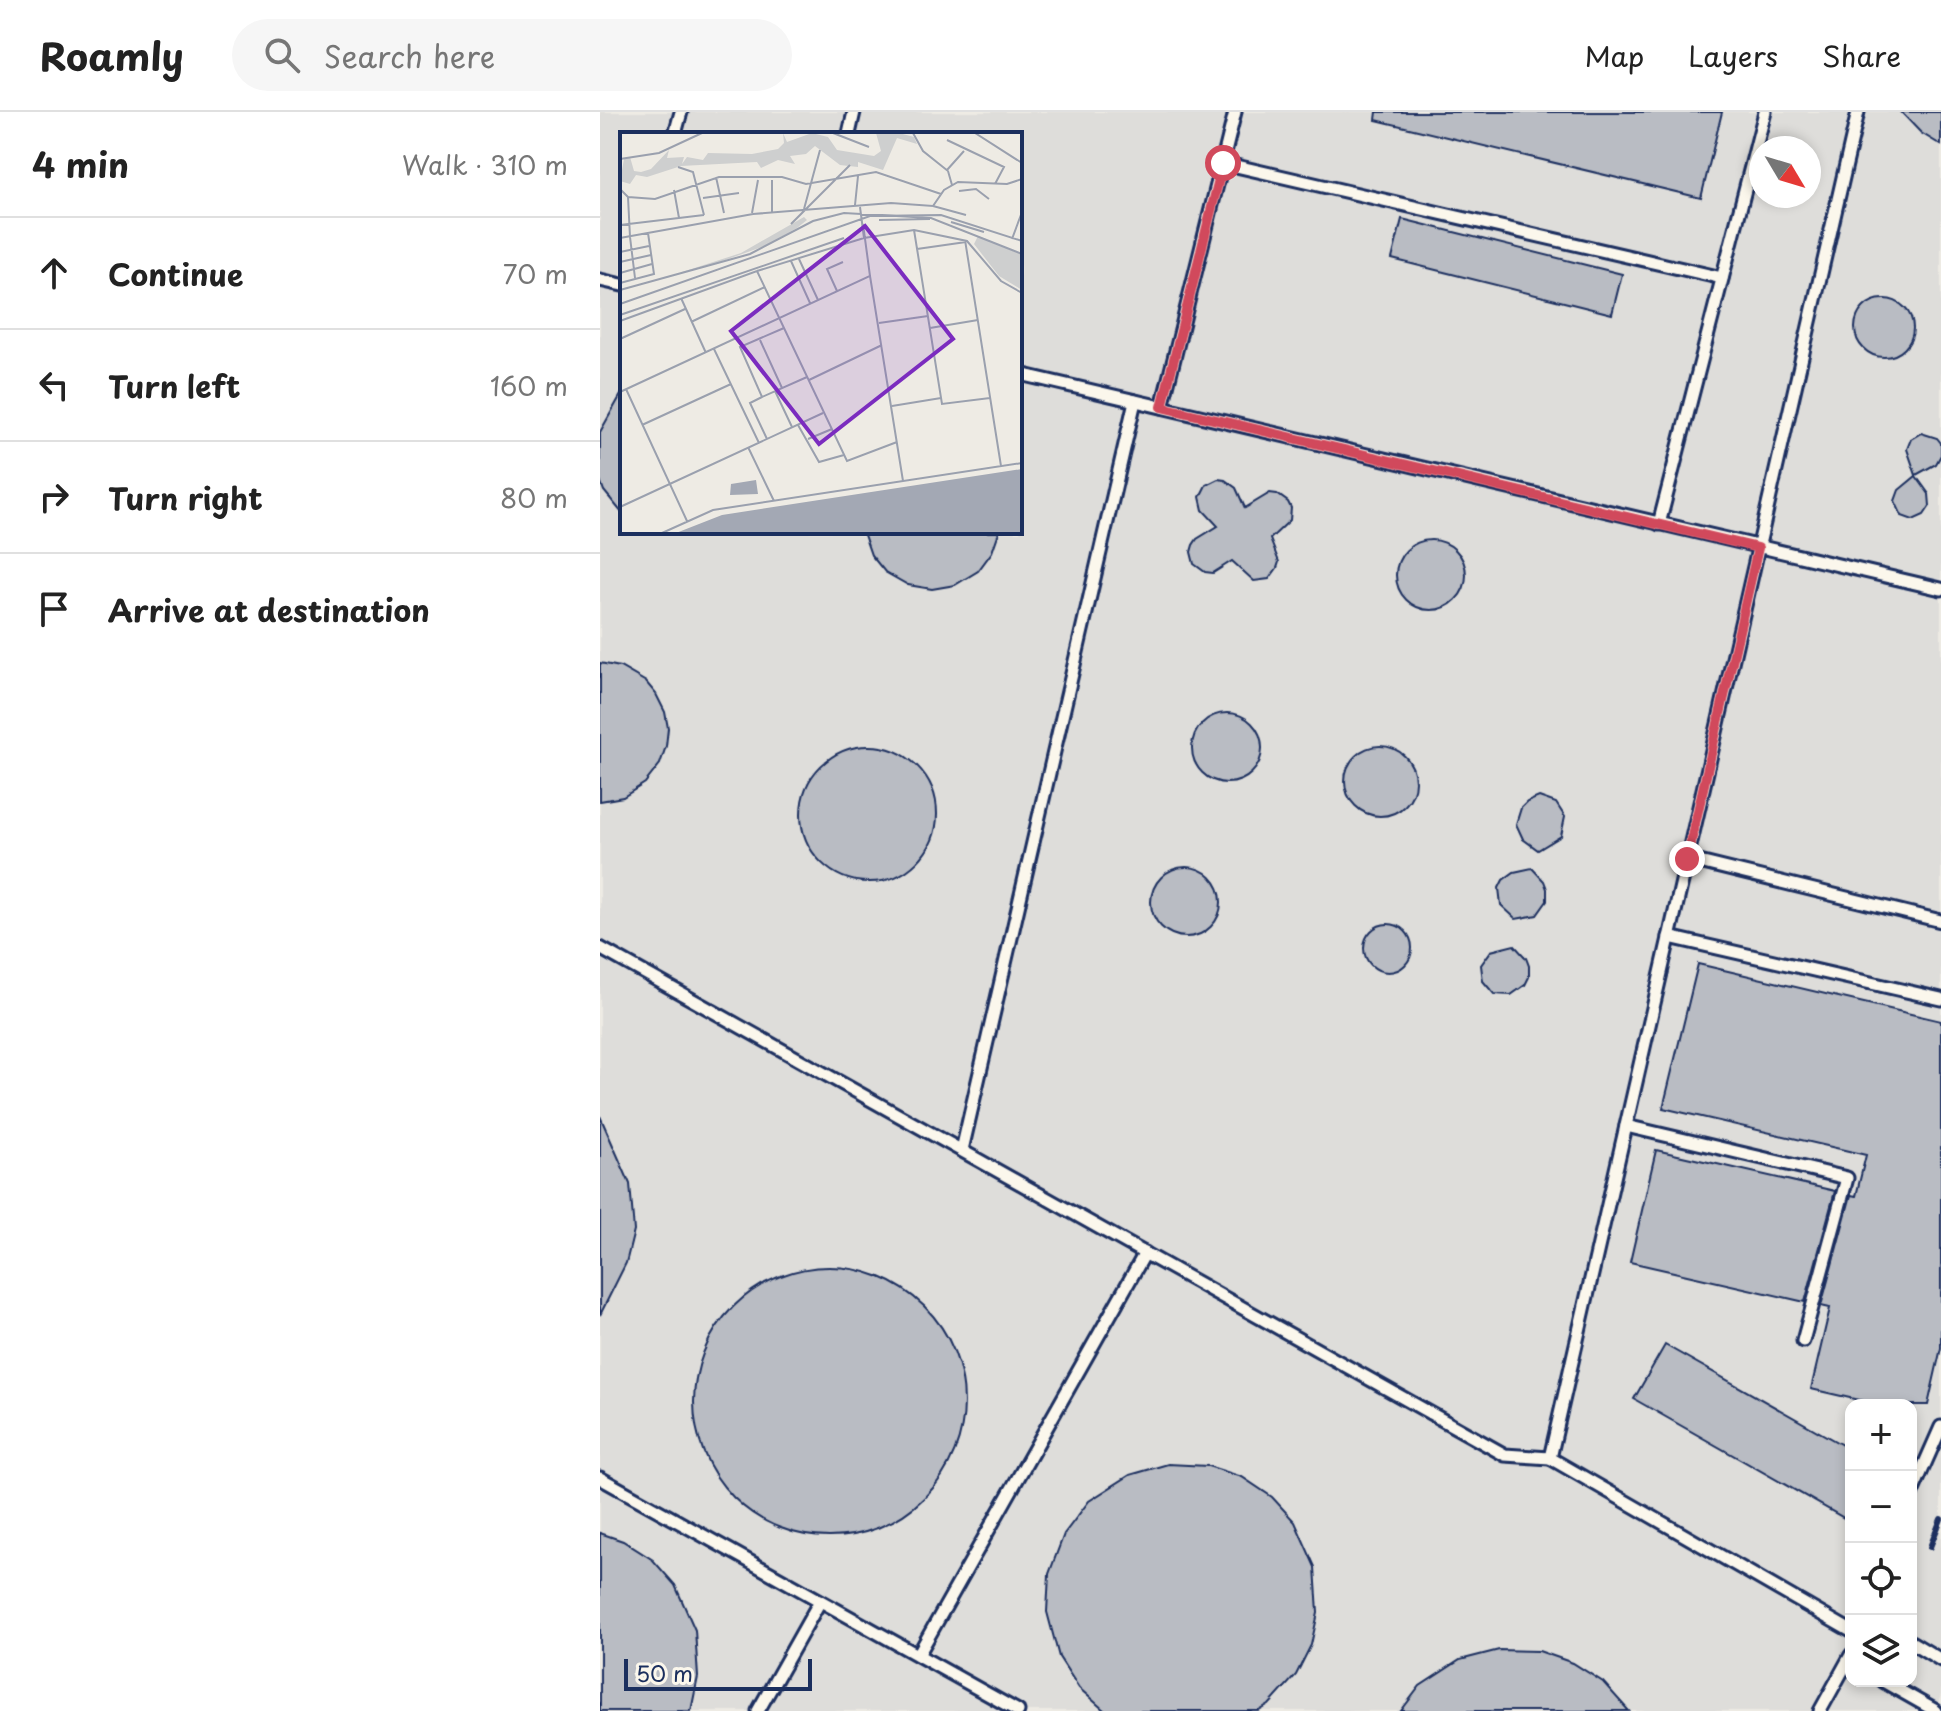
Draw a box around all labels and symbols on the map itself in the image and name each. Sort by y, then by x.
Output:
inset map [620,132,1022,534]
north arrow [1749,136,1821,208]
route start [1205,145,1241,181]
route end [1669,841,1705,877]
scale bar [624,1655,812,1691]

